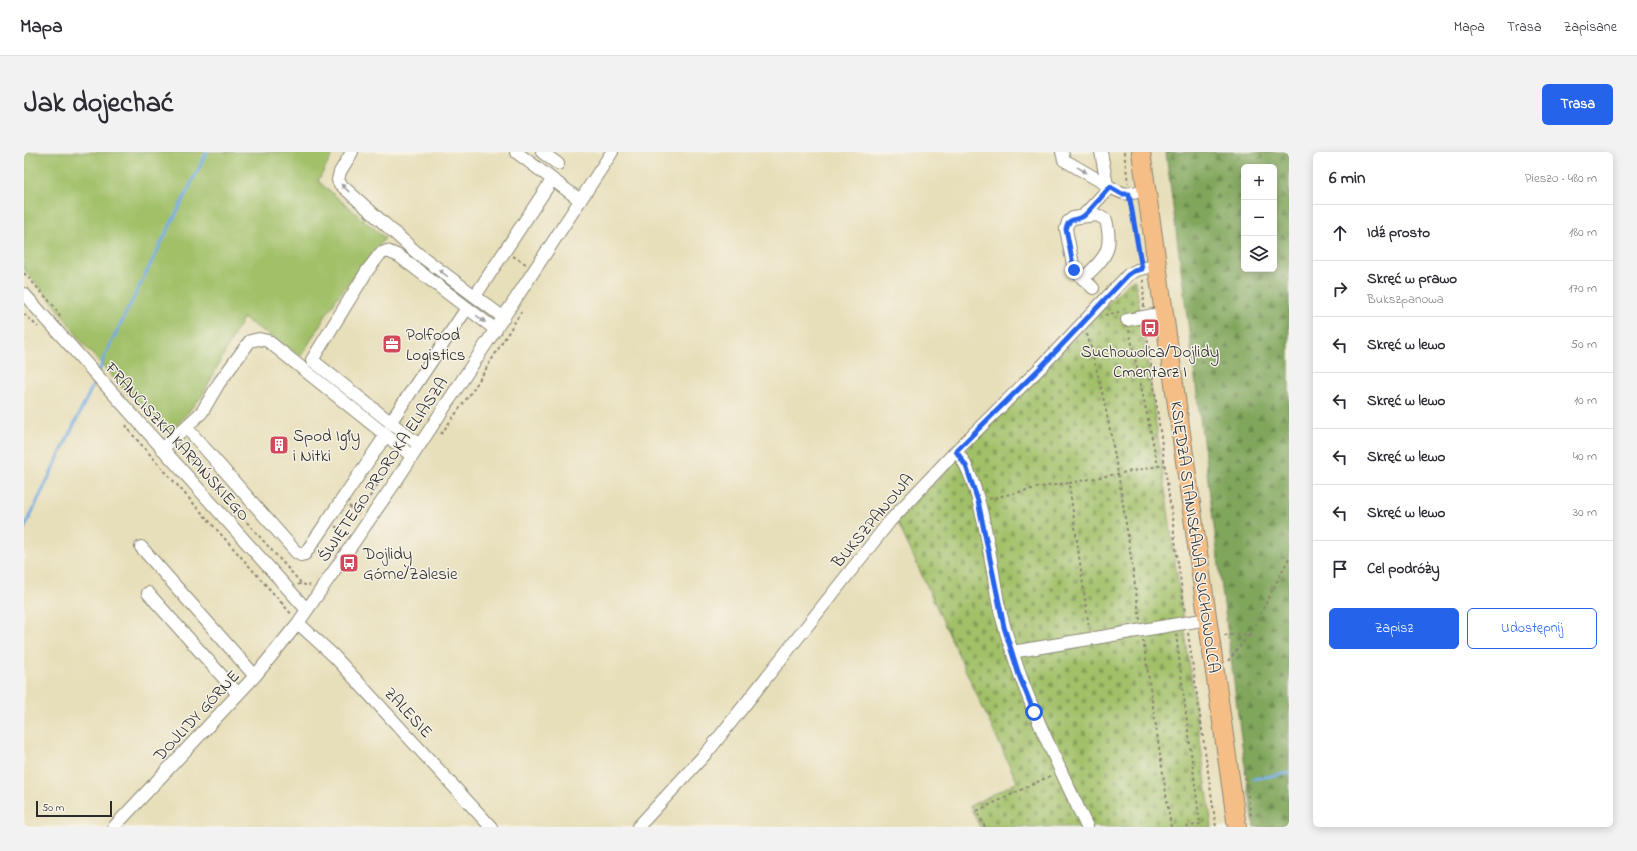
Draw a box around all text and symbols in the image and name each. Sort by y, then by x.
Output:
text: Mapa [20,14,62,41]
text: Mapa [1454,17,1485,38]
text: Trasa [1507,17,1541,38]
text: Zapisane [1563,17,1617,38]
text: Jak dojechać [24,84,173,125]
button: Trasa [1542,84,1613,125]
map controls [1241,164,1277,272]
button: + [1241,164,1277,200]
text: 6 min [1329,166,1365,191]
one-way arrow [1076,167,1088,174]
text: Pieszo · 480 m [1525,169,1597,188]
one-way arrow [340,183,350,193]
button: − [1241,200,1277,236]
icon: ahead [1329,222,1351,244]
text: Idź prosto [1367,222,1430,244]
text: 180 m [1569,223,1597,242]
button: layers [1241,236,1277,272]
route end [1065,261,1083,279]
text: Skręć w prawo [1367,268,1457,290]
one-way arrow [438,269,449,277]
icon: right [1329,278,1351,300]
text: 170 m [1569,279,1597,298]
text: Bukszpanowa [1367,290,1444,309]
one-way arrow [476,315,487,323]
bus stop icon: Suchowolca/Dojlidy Cmentarz I [1139,317,1161,339]
place label: Polfood Logistics [406,323,465,370]
office icon: Polfood Logistics [381,333,403,355]
icon: left [1329,334,1351,356]
text: Skręć w lewo [1367,334,1445,356]
text: 50 m [1571,335,1597,354]
place label: Suchowolca/Dojlidy Cmentarz I [1081,340,1219,385]
street label: FRANCISZKA KARPIŃSKIEGO [98,356,255,527]
street label: ŚWIĘTEGO PROROKA ELIASZA [312,372,455,567]
icon: left [1329,390,1351,412]
text: Skręć w lewo [1367,390,1445,412]
text: 10 m [1574,391,1597,410]
street label: KSIĘDZA STANISŁAWA SUCHOWOLCA [1163,400,1226,675]
place label: Spod Igły i Nitki [293,424,360,469]
building icon: Spod Igły i Nitki [268,434,290,456]
icon: left [1329,446,1351,468]
text: Skręć w lewo [1367,446,1445,468]
text: 40 m [1573,447,1597,466]
street label: BUKSZPANOWA [825,468,920,574]
icon: left [1329,502,1351,524]
text: Skręć w lewo [1367,502,1445,524]
text: 30 m [1573,503,1597,522]
place label: Dojlidy Górne/Zalesie [362,542,458,587]
bus stop icon: Dojlidy Górne/Zalesie [338,552,360,574]
icon: arrive [1329,558,1351,580]
text: Cel podróży [1367,558,1440,580]
button: Zapisz [1329,608,1459,649]
button: Udostępnij [1467,608,1597,649]
street label: DOJLIDY GÓRNE [147,665,246,768]
street label: ZALESIE [378,682,438,744]
route start [1025,703,1043,721]
scale bar [36,799,112,818]
text: 50 m [42,800,64,816]

